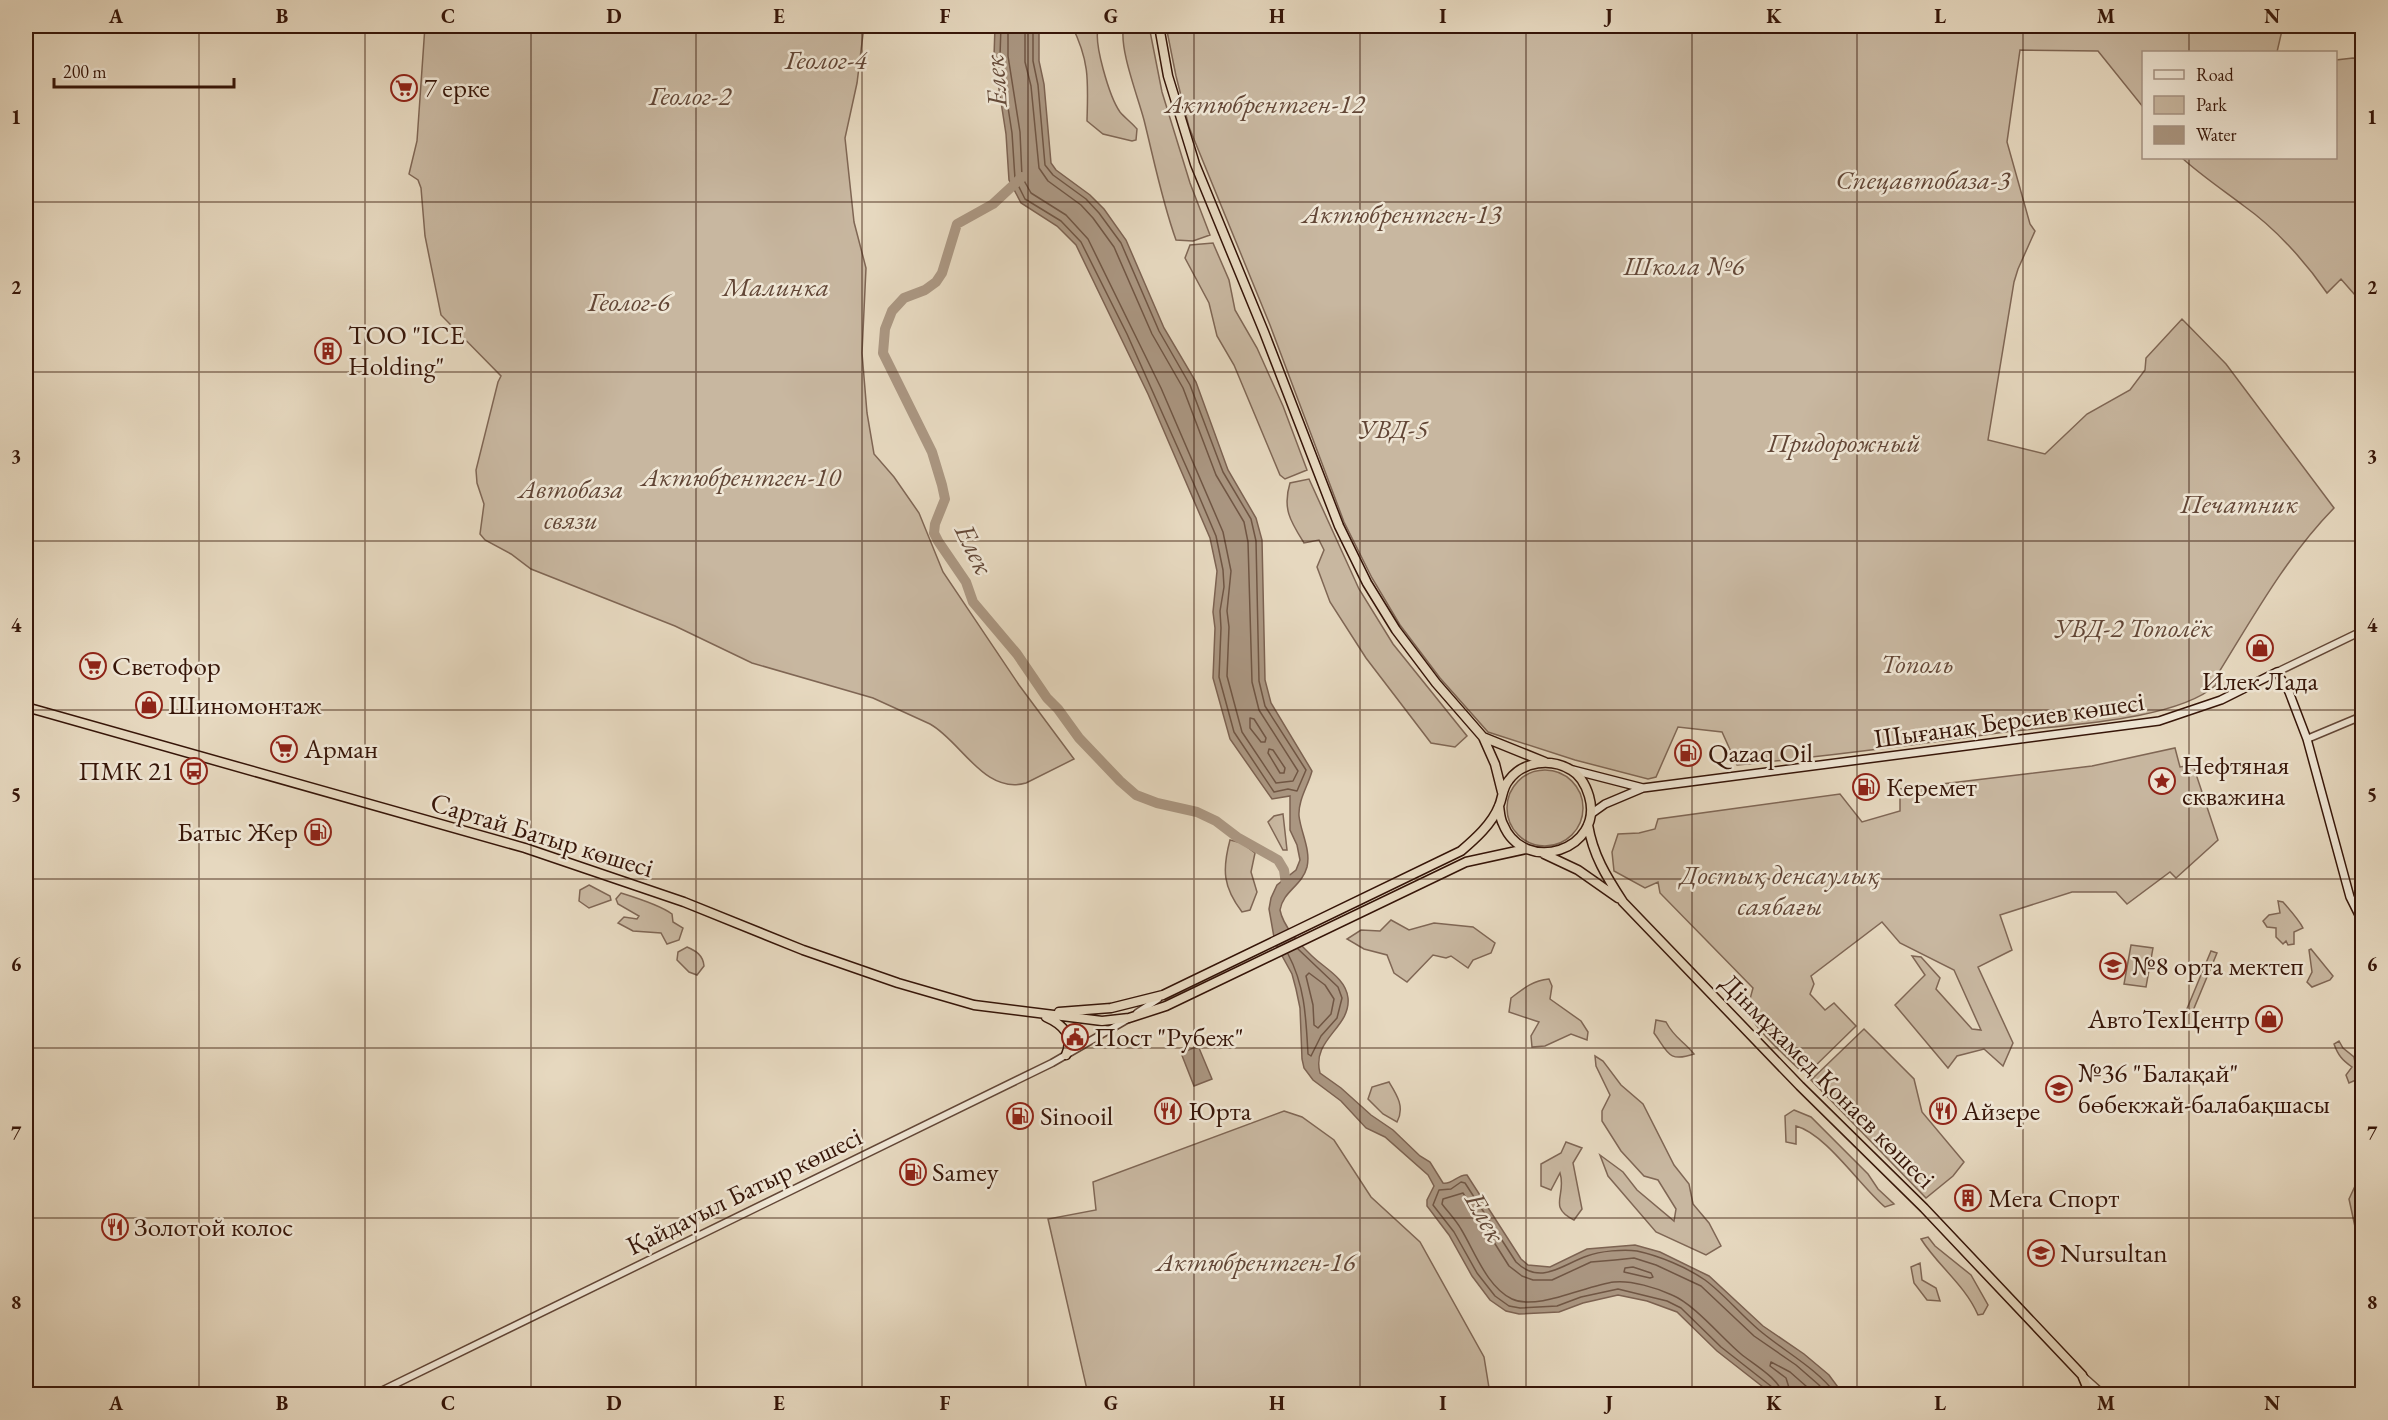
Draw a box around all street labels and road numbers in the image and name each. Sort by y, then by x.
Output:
street label: Шығанақ Берсиев көшесі [1871,683,2147,756]
street label: Сартай Батыр көшесі [426,784,658,885]
street label: Дінмұхамед Қонаев көшесі [1713,966,1944,1196]
street label: Қайдауыл Батыр көшесі [620,1118,868,1263]

